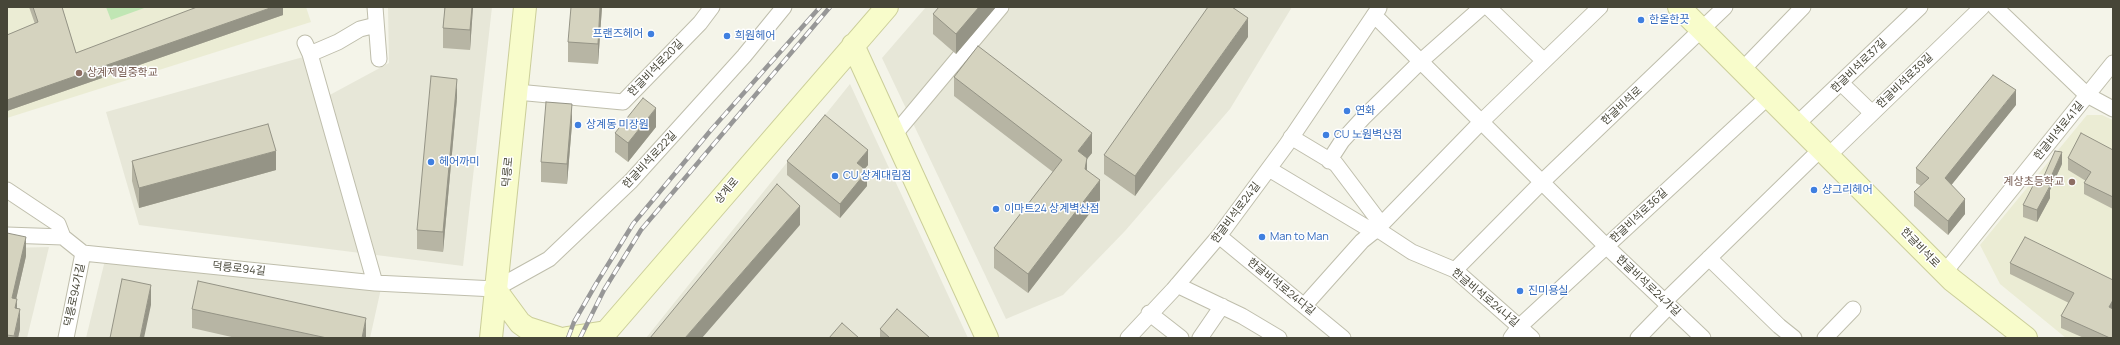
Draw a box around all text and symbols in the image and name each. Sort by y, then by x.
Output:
place label: 한올한끗 [1649,13,1689,27]
marker: 한올한끗 [1636,15,1646,25]
place label: 프랜즈헤어 [592,27,643,41]
marker: 프랜즈헤어 [646,29,656,39]
place label: 희원헤어 [735,29,775,43]
marker: 희원헤어 [722,31,732,41]
street label: 한글비석로37길 [1828,36,1890,96]
street label: 한글비석로20길 [626,37,686,99]
street label: 한글비석로39길 [1874,51,1936,111]
place label: 상계제일중학교 [87,66,158,80]
marker: 상계제일중학교 [74,68,84,78]
street label: 한글비석로 [1599,84,1645,128]
street label: 한글비석로41길 [2031,99,2087,163]
place label: 연화 [1355,104,1375,118]
marker: 연화 [1342,106,1352,116]
place label: 상계동 미장원 [586,118,649,132]
marker: 상계동 미장원 [573,120,583,130]
place label: CU 노원벽산점 [1334,128,1402,142]
street label: 한글비석로22길 [620,129,680,191]
marker: CU 노원벽산점 [1321,130,1331,140]
place label: 헤어까미 [439,155,479,169]
street label: 덕릉로 [500,156,516,188]
marker: 헤어까미 [426,157,436,167]
place label: CU 상계대림점 [843,169,911,183]
marker: CU 상계대림점 [830,171,840,181]
street label: 상계로 [712,175,742,207]
place label: 계상초등학교 [2003,175,2064,189]
marker: 계상초등학교 [2067,177,2077,187]
street label: 한글비석로24길 [1209,180,1263,246]
place label: 샹그리헤어 [1822,183,1873,197]
marker: 샹그리헤어 [1809,185,1819,195]
street label: 한글비석로36길 [1608,186,1670,246]
place label: 이마트24 상계벽산점 [1004,202,1100,216]
marker: 이마트24 상계벽산점 [991,204,1001,214]
street label: 한글비석로 [1898,225,1942,271]
place label: Man to Man [1270,230,1329,244]
marker: Man to Man [1257,232,1267,242]
street label: 한글비석로24가길 [1613,253,1683,319]
street label: 한글비석로24다길 [1244,256,1318,318]
street label: 덕릉로94길 [212,260,266,278]
street label: 덕릉로94가길 [62,262,88,328]
street label: 한글비석로24나길 [1449,266,1521,330]
place label: 진미용실 [1528,284,1568,298]
marker: 진미용실 [1515,286,1525,296]

